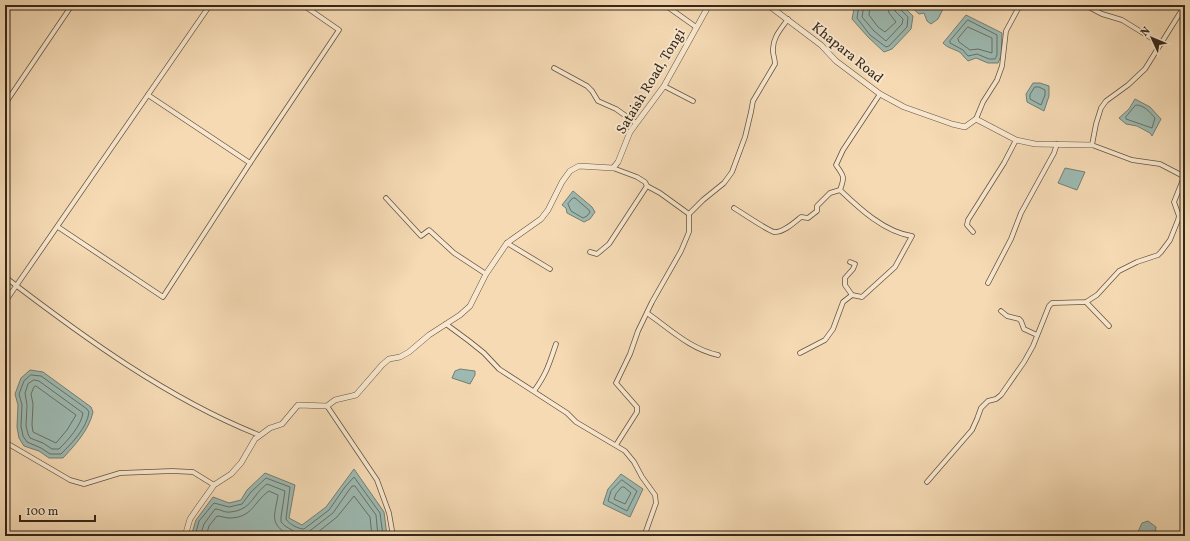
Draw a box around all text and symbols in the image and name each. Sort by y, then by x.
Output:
street label: Khapara Road [807,18,887,88]
north arrow [1132,18,1172,58]
text: N [1138,24,1154,40]
street label: Sataish Road, Tongi [612,26,690,138]
scale bar [20,497,95,523]
text: 100 m [26,504,59,520]

